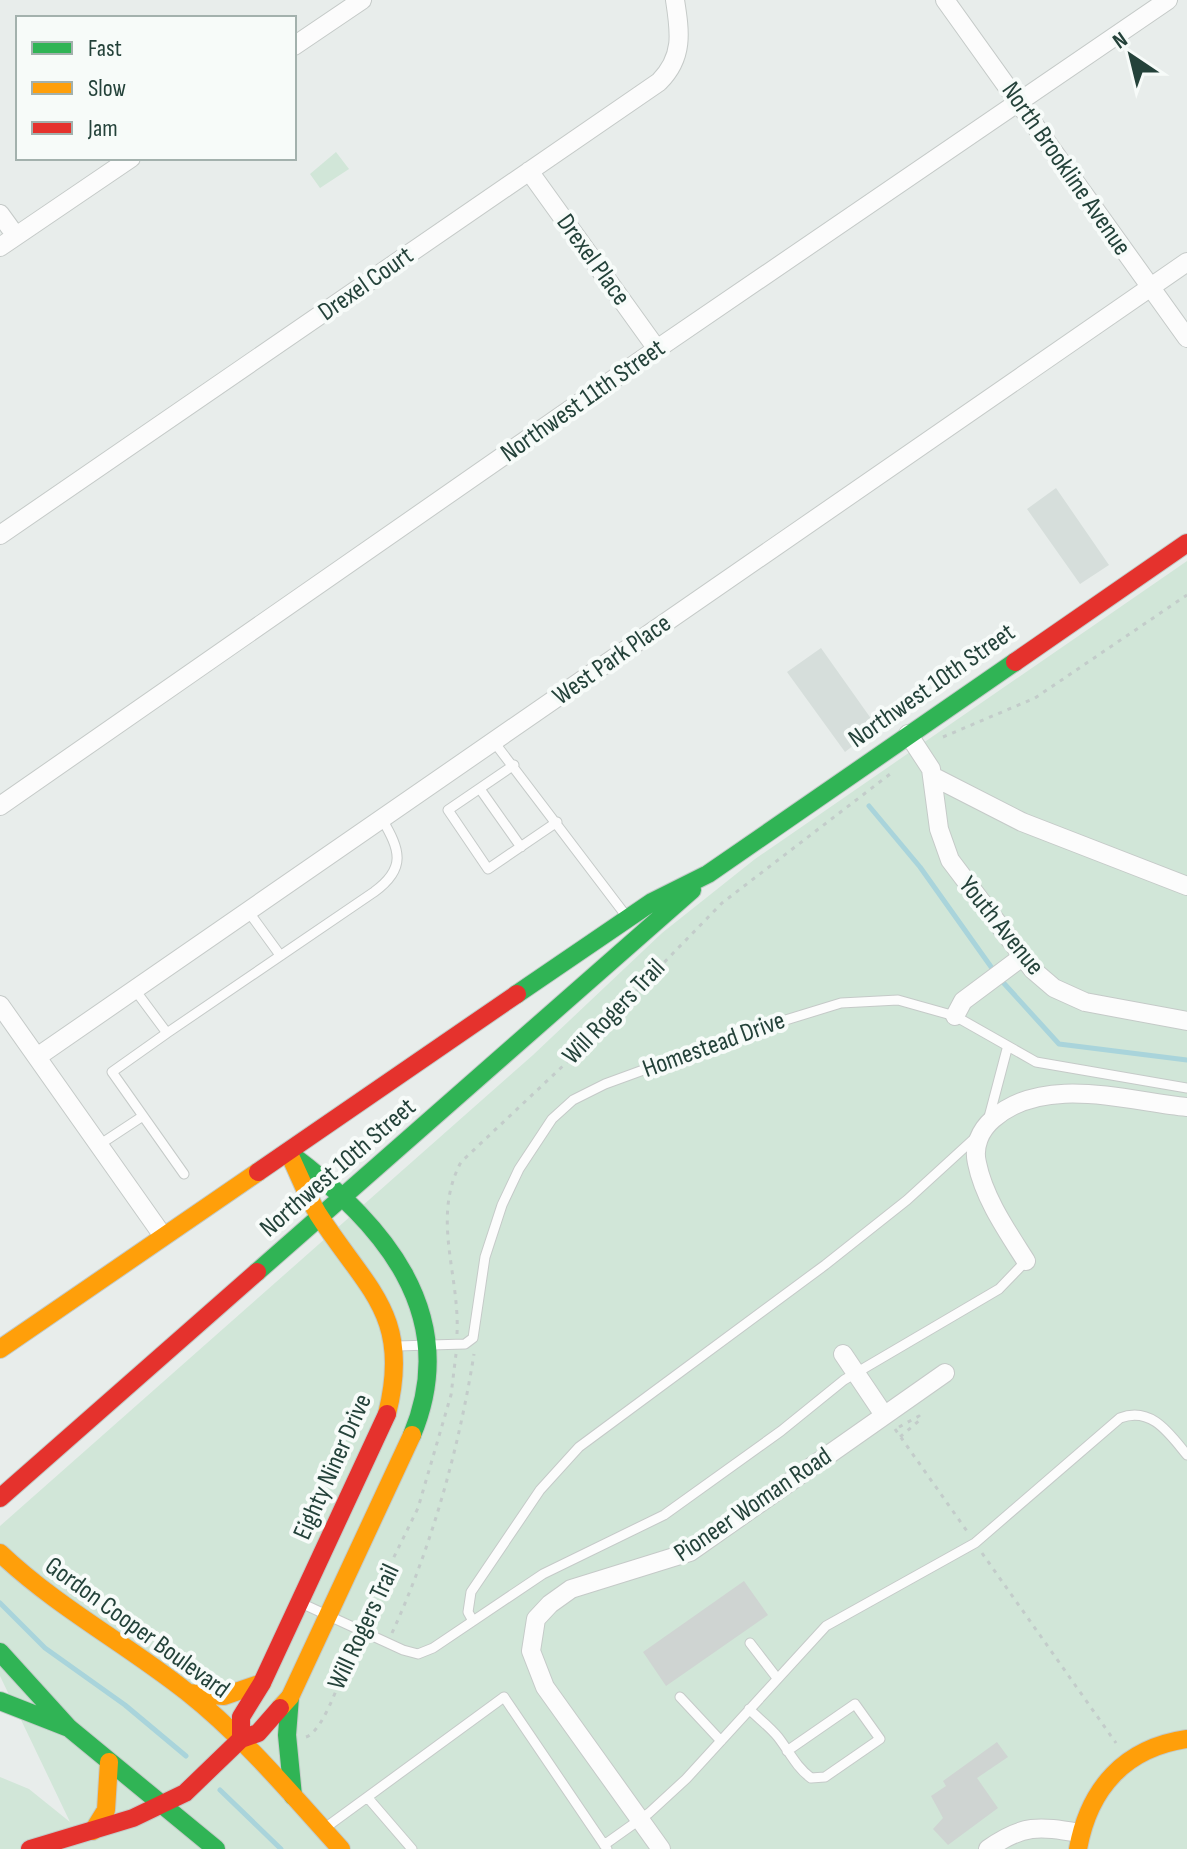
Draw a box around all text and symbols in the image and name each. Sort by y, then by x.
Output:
legend [16,16,296,160]
north arrow [1091,16,1171,96]
text: N [1108,26,1133,55]
text: Fast [88,34,122,63]
text: Slow [88,74,126,103]
street label: North Brookline Avenue [995,76,1137,262]
text: Jam [87,114,118,143]
street label: Drexel Place [549,208,637,312]
street label: Drexel Court [313,240,419,328]
street label: Northwest 11th Street [495,333,671,469]
street label: West Park Place [547,608,677,712]
street label: Northwest 10th Street [843,617,1021,755]
street label: Youth Avenue [952,870,1050,982]
street label: Will Rogers Trail [556,953,672,1071]
street label: Homestead Drive [639,1005,789,1085]
street label: Northwest 10th Street [254,1092,422,1244]
street label: Eighty Niner Drive [287,1389,379,1545]
street label: Pioneer Woman Road [669,1441,837,1569]
street label: Gordon Cooper Boulevard [39,1551,235,1705]
street label: Will Rogers Trail [322,1559,406,1695]

